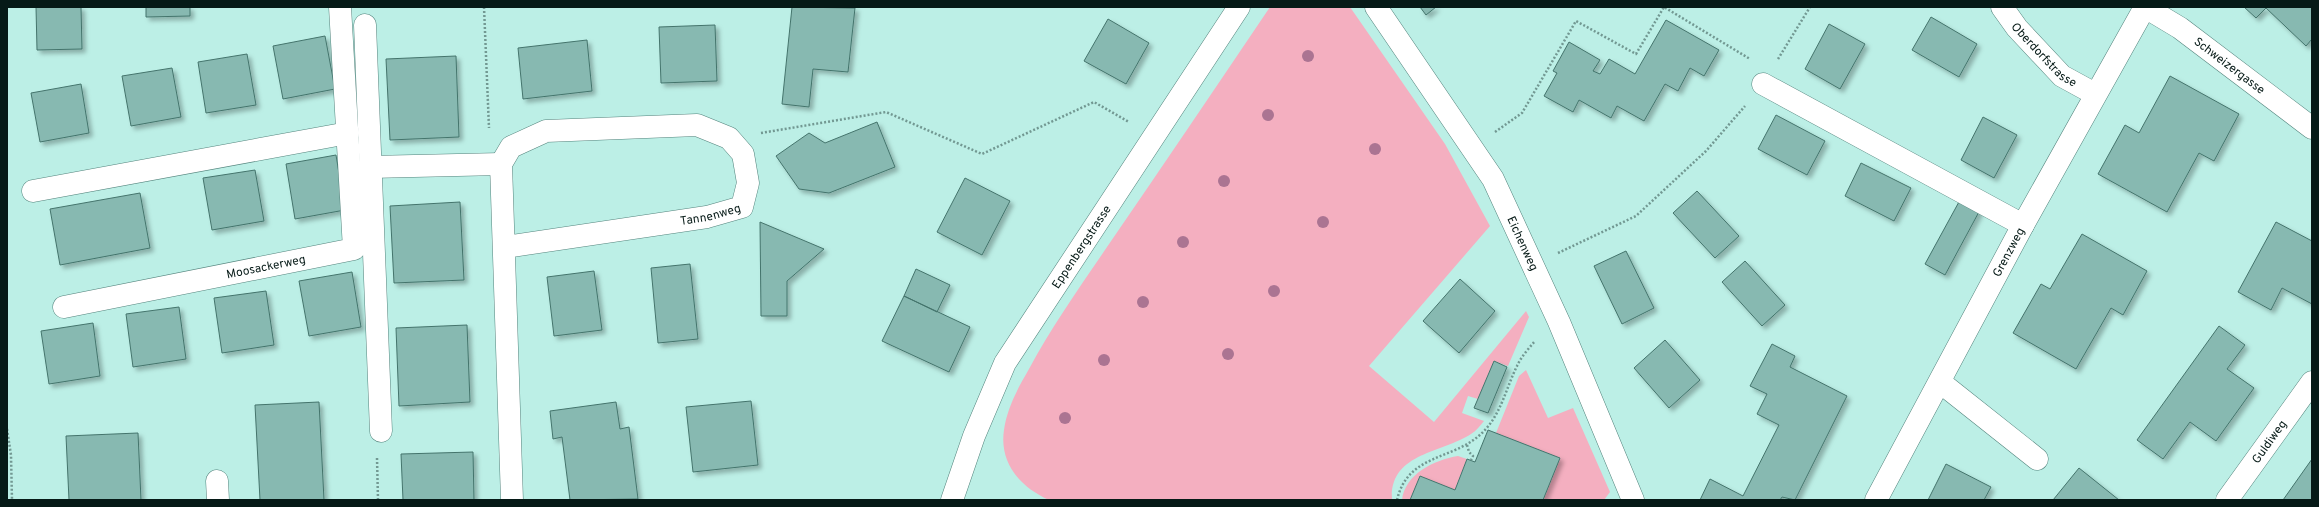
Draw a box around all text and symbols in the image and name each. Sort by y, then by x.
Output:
street label: Oberdorfstrasse [2007,20,2079,91]
street label: Schweizergasse [2190,34,2268,98]
street label: Tannenweg [679,201,743,230]
street label: Eppenbergstrasse [1049,203,1115,292]
street label: Eichenweg [1502,214,1541,274]
street label: Grenzweg [1990,225,2029,280]
street label: Moosackerweg [225,252,307,283]
street label: Guldiweg [2249,417,2291,467]

